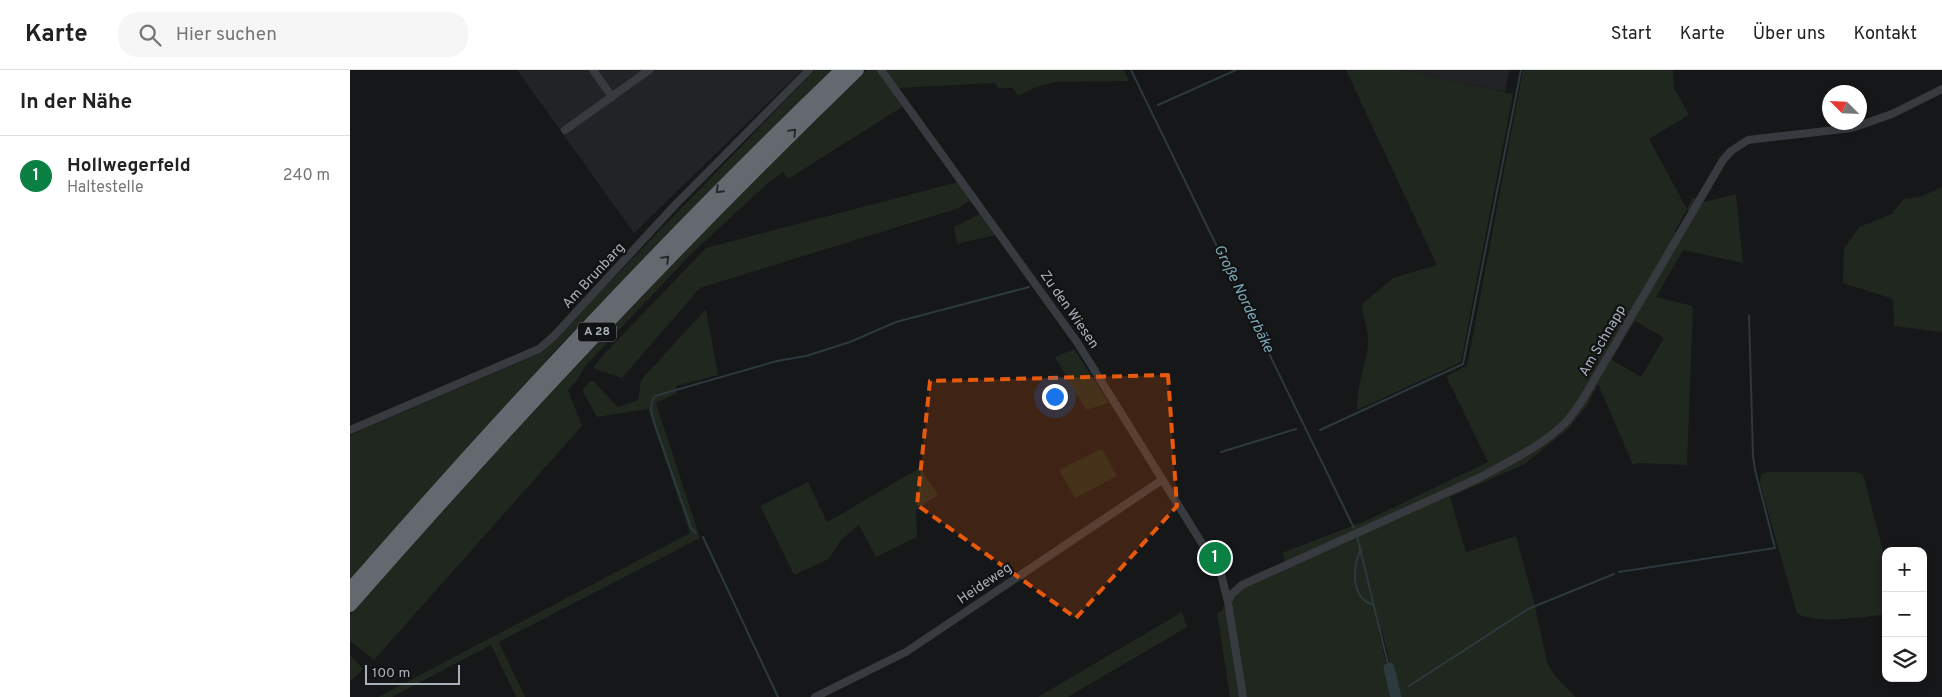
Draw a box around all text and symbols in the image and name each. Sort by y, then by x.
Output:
search box [118,12,468,57]
text: Karte [25,20,88,50]
icon: search [136,21,164,49]
text: Hier suchen [176,23,277,47]
text: Start [1611,23,1652,46]
text: Karte [1680,23,1725,46]
text: Über uns [1753,23,1825,46]
text: Kontakt [1853,23,1917,46]
north arrow [1822,85,1867,130]
text: In der Nähe [20,89,132,116]
one-way arrow [787,129,796,138]
text: Hollwegerfeld [67,154,191,178]
text: 1 [33,166,39,186]
text: 240 m [283,166,330,186]
text: Haltestelle [67,178,144,198]
one-way arrow [716,184,725,193]
street label: Am Brunbarg [559,240,629,312]
water label: Große Norderbäke [1209,242,1277,356]
one-way arrow [660,256,669,265]
street label: Zu den Wiesen [1036,268,1102,352]
street label: Am Schnapp [1576,302,1630,380]
road number: A 28 [578,322,616,342]
your location [1042,384,1068,410]
pin: 1 [1199,539,1231,577]
map controls [1882,547,1927,682]
button: + [1882,547,1927,592]
street label: Heideweg [955,560,1015,608]
button: − [1882,592,1927,637]
button: layers [1882,637,1927,682]
scale bar [365,662,460,685]
text: 100 m [372,665,410,682]

